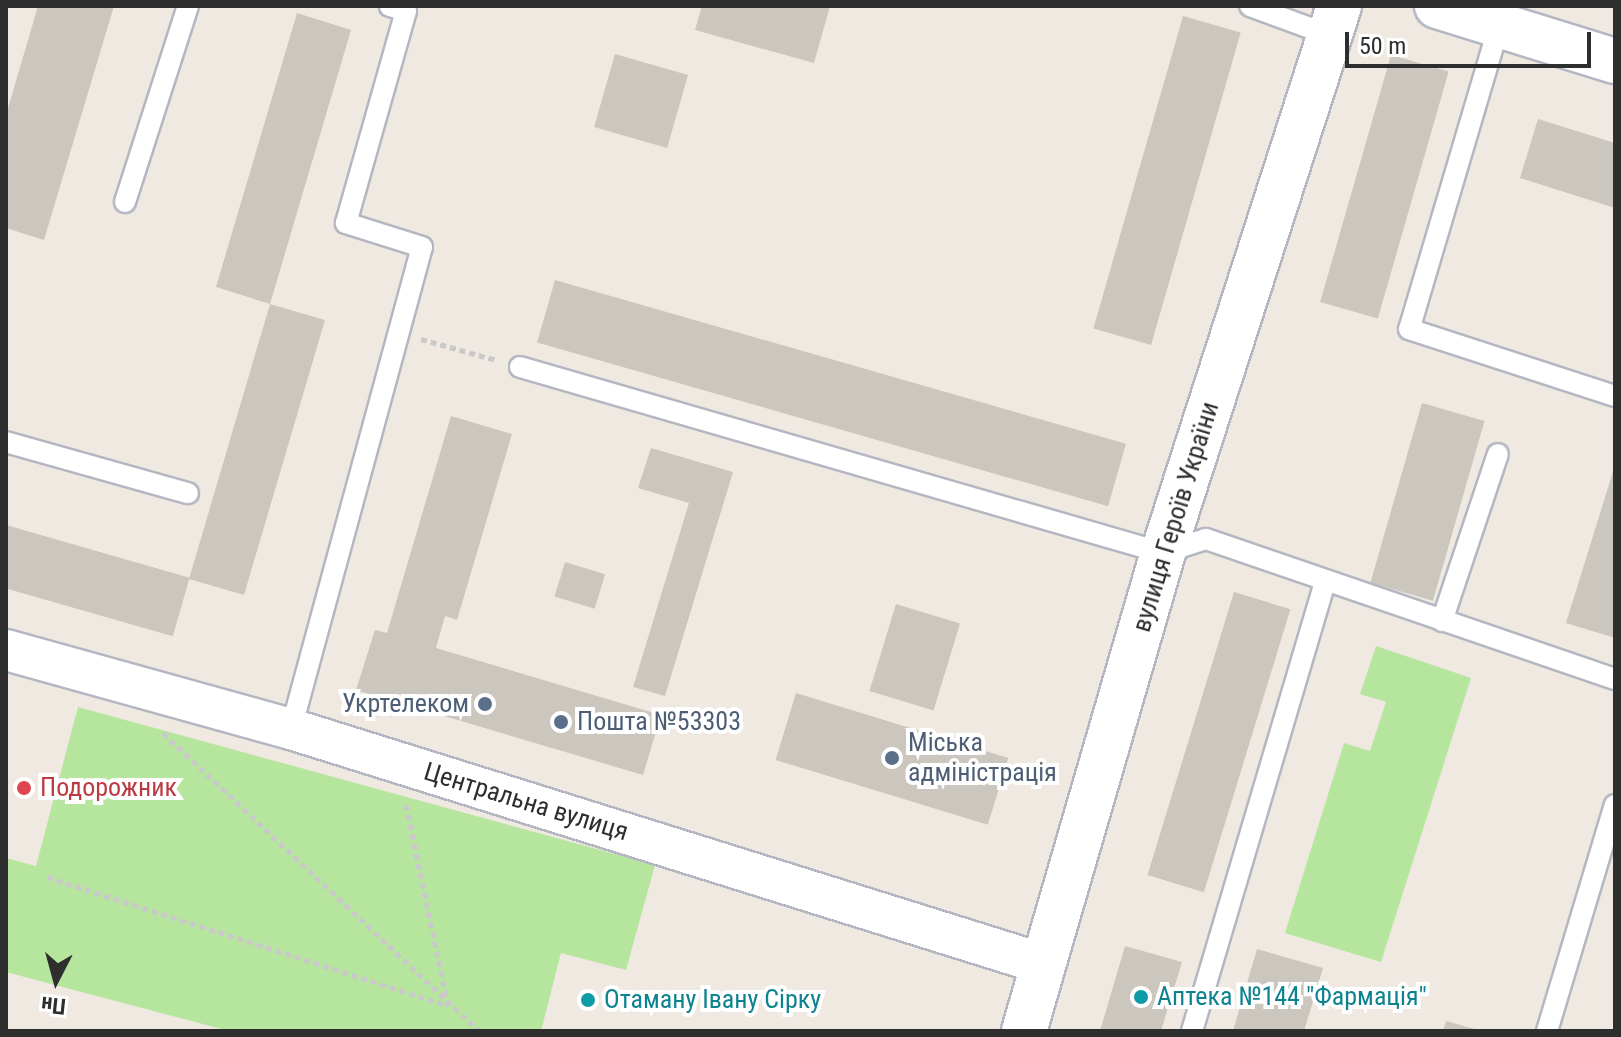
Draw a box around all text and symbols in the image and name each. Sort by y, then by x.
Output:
scale bar [1349,16,1595,66]
text: 50 m [1359,32,1406,60]
street label: вулиця Героїв України [1126,398,1226,636]
place label: Укртелеком [342,688,469,720]
marker: Укртелеком [476,695,494,713]
place label: Пошта №53303 [577,706,741,738]
marker: Пошта №53303 [552,713,570,731]
place label: Мiська адмiнicтрацiя [908,727,1057,788]
marker: Мiська адмiнicтрацiя [883,749,901,767]
street label: Центральна вулиця [420,756,632,848]
place label: Подорожник [40,772,177,804]
marker: Подорожник [15,779,33,797]
north arrow [16,941,96,1021]
place label: Аптека №144 "Фармація" [1157,981,1427,1013]
place label: Отаману Iвану Сiрку [604,984,821,1016]
marker: Аптека №144 "Фармація" [1132,988,1150,1006]
marker: Отаману Iвану Сiрку [579,991,597,1009]
text: Пн [40,992,67,1019]

